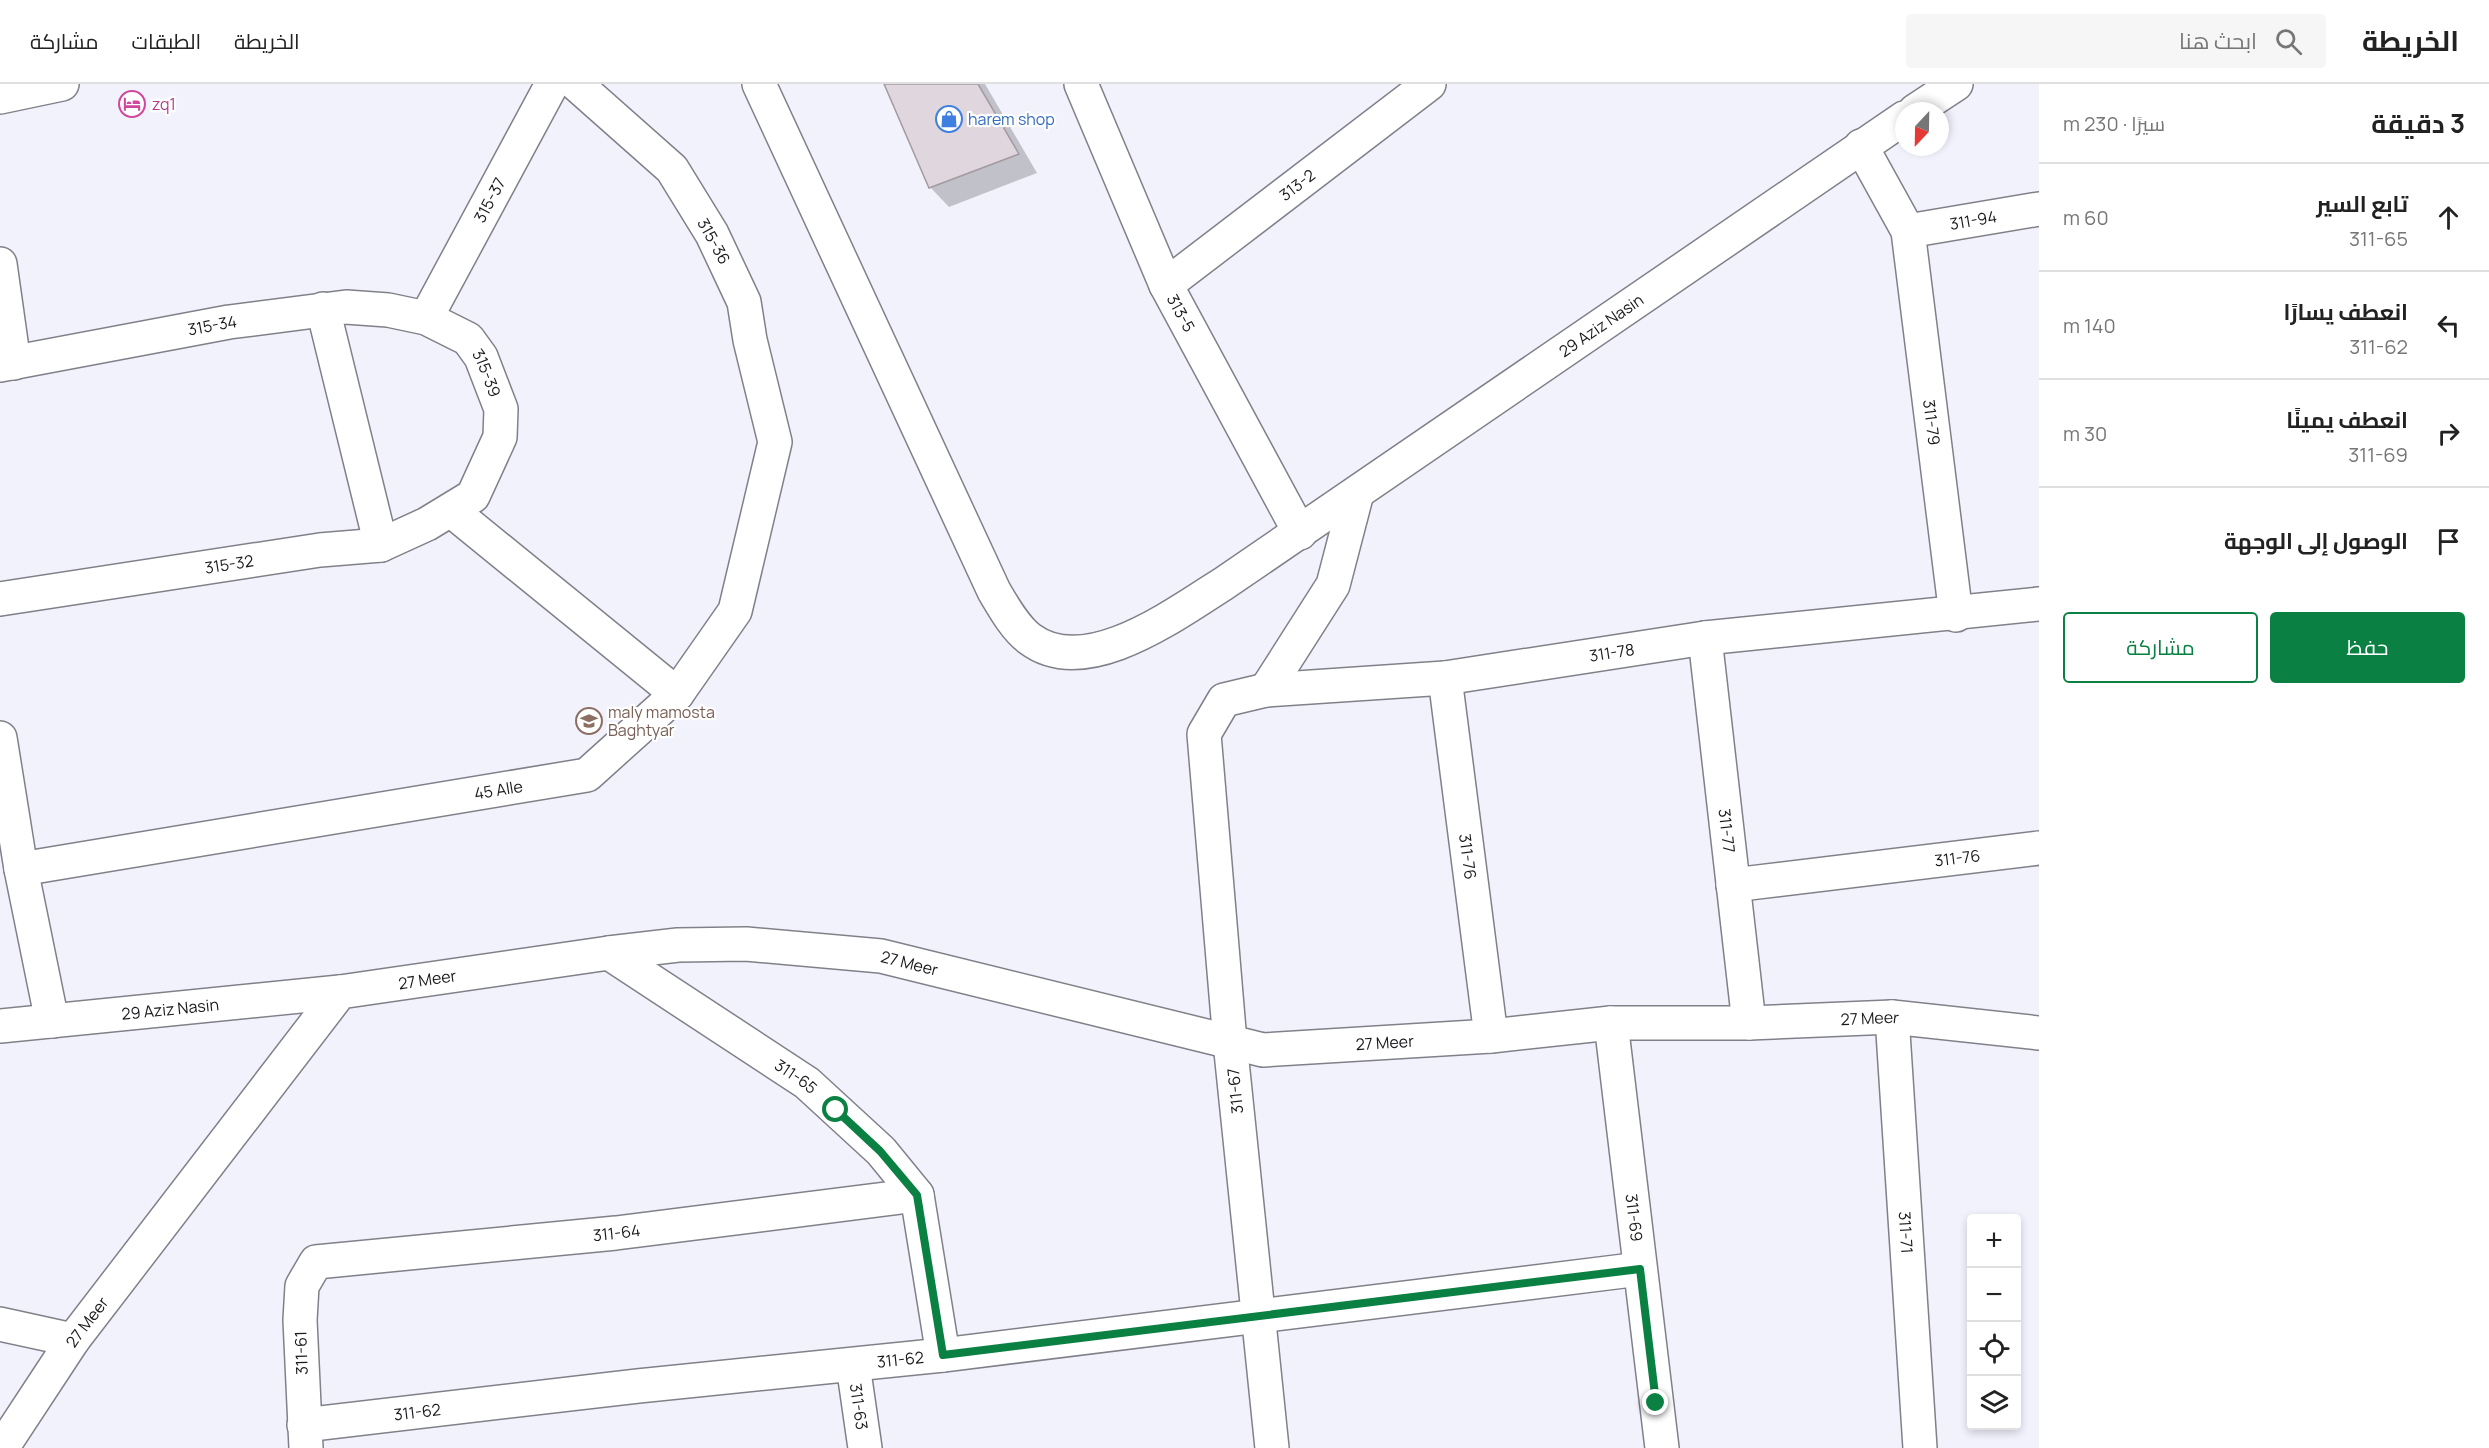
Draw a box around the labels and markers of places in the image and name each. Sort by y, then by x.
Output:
hotel icon: zq1 [117,89,147,119]
place label: zq1 [152,93,176,115]
shop icon: harem shop [934,104,964,134]
place label: harem shop [968,108,1055,130]
place label: maly mamosta Baghtyar [608,701,715,741]
school or university icon: maly mamosta Baghtyar [574,706,604,736]

